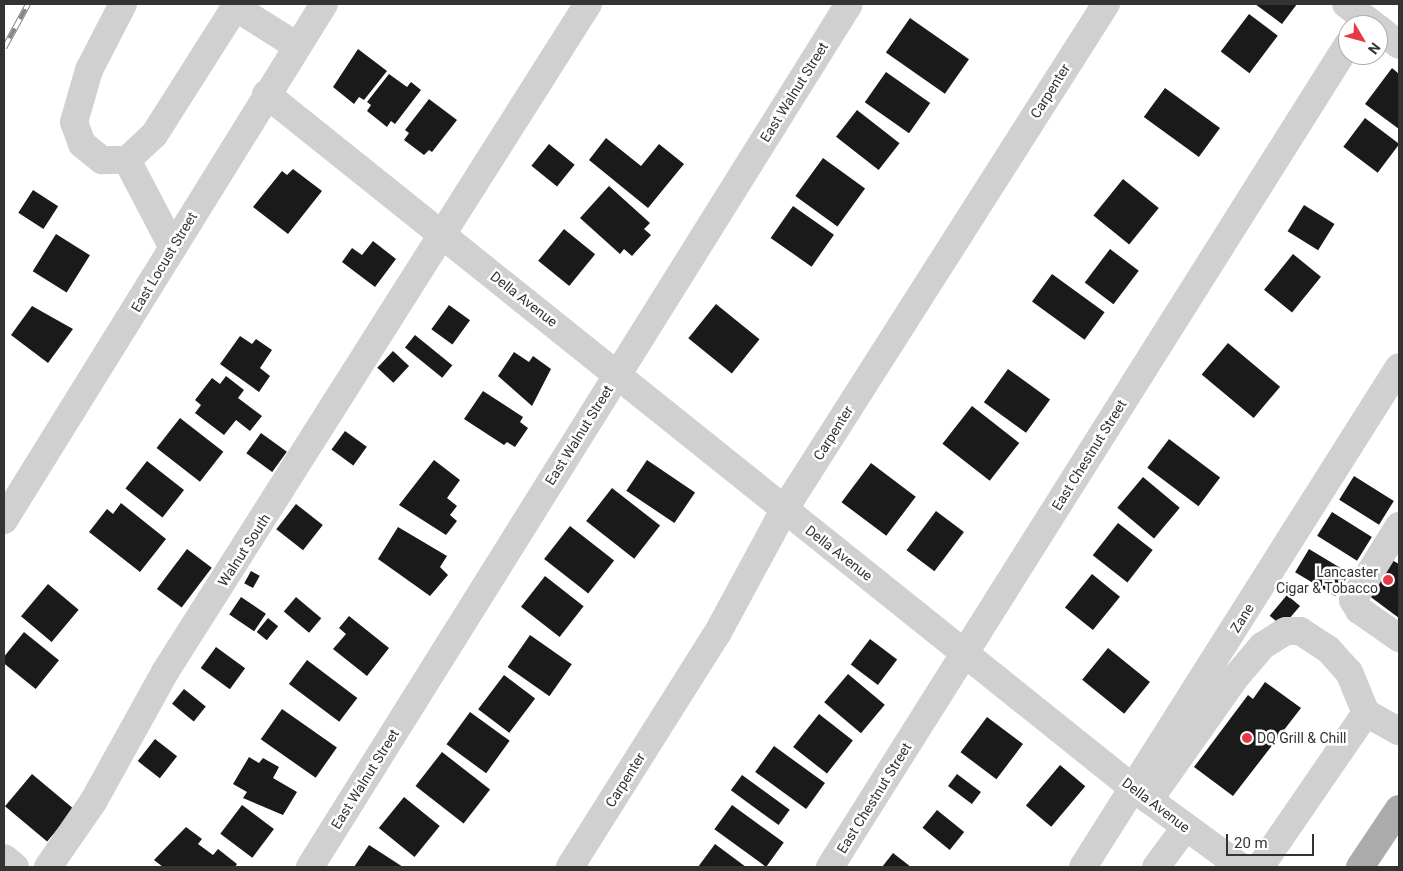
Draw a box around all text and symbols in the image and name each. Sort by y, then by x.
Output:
north arrow [1338,15,1388,65]
street label: East Walnut Street [757,39,831,145]
text: N [1365,40,1384,57]
street label: Carpenter [1027,61,1073,121]
street label: East Locust Street [128,209,200,315]
street label: Della Avenue [487,268,561,330]
street label: East Walnut Street [542,382,616,488]
street label: East Chestnut Street [1048,397,1130,513]
street label: Carpenter [810,403,856,463]
street label: Walnut South [214,511,274,589]
street label: Della Avenue [802,522,876,584]
place label: Lancaster Cigar & Tobacco [1276,564,1378,596]
marker: Lancaster Cigar & Tobacco [1382,574,1394,586]
street label: Zane [1227,600,1257,636]
street label: East Walnut Street [328,726,402,832]
place label: DQ Grill & Chill [1257,730,1346,746]
marker: DQ Grill & Chill [1241,732,1253,744]
street label: East Chestnut Street [833,740,915,856]
street label: Carpenter [602,750,648,810]
street label: Della Avenue [1119,774,1193,836]
scale bar [1228,824,1316,856]
text: 20 m [1234,834,1268,852]

